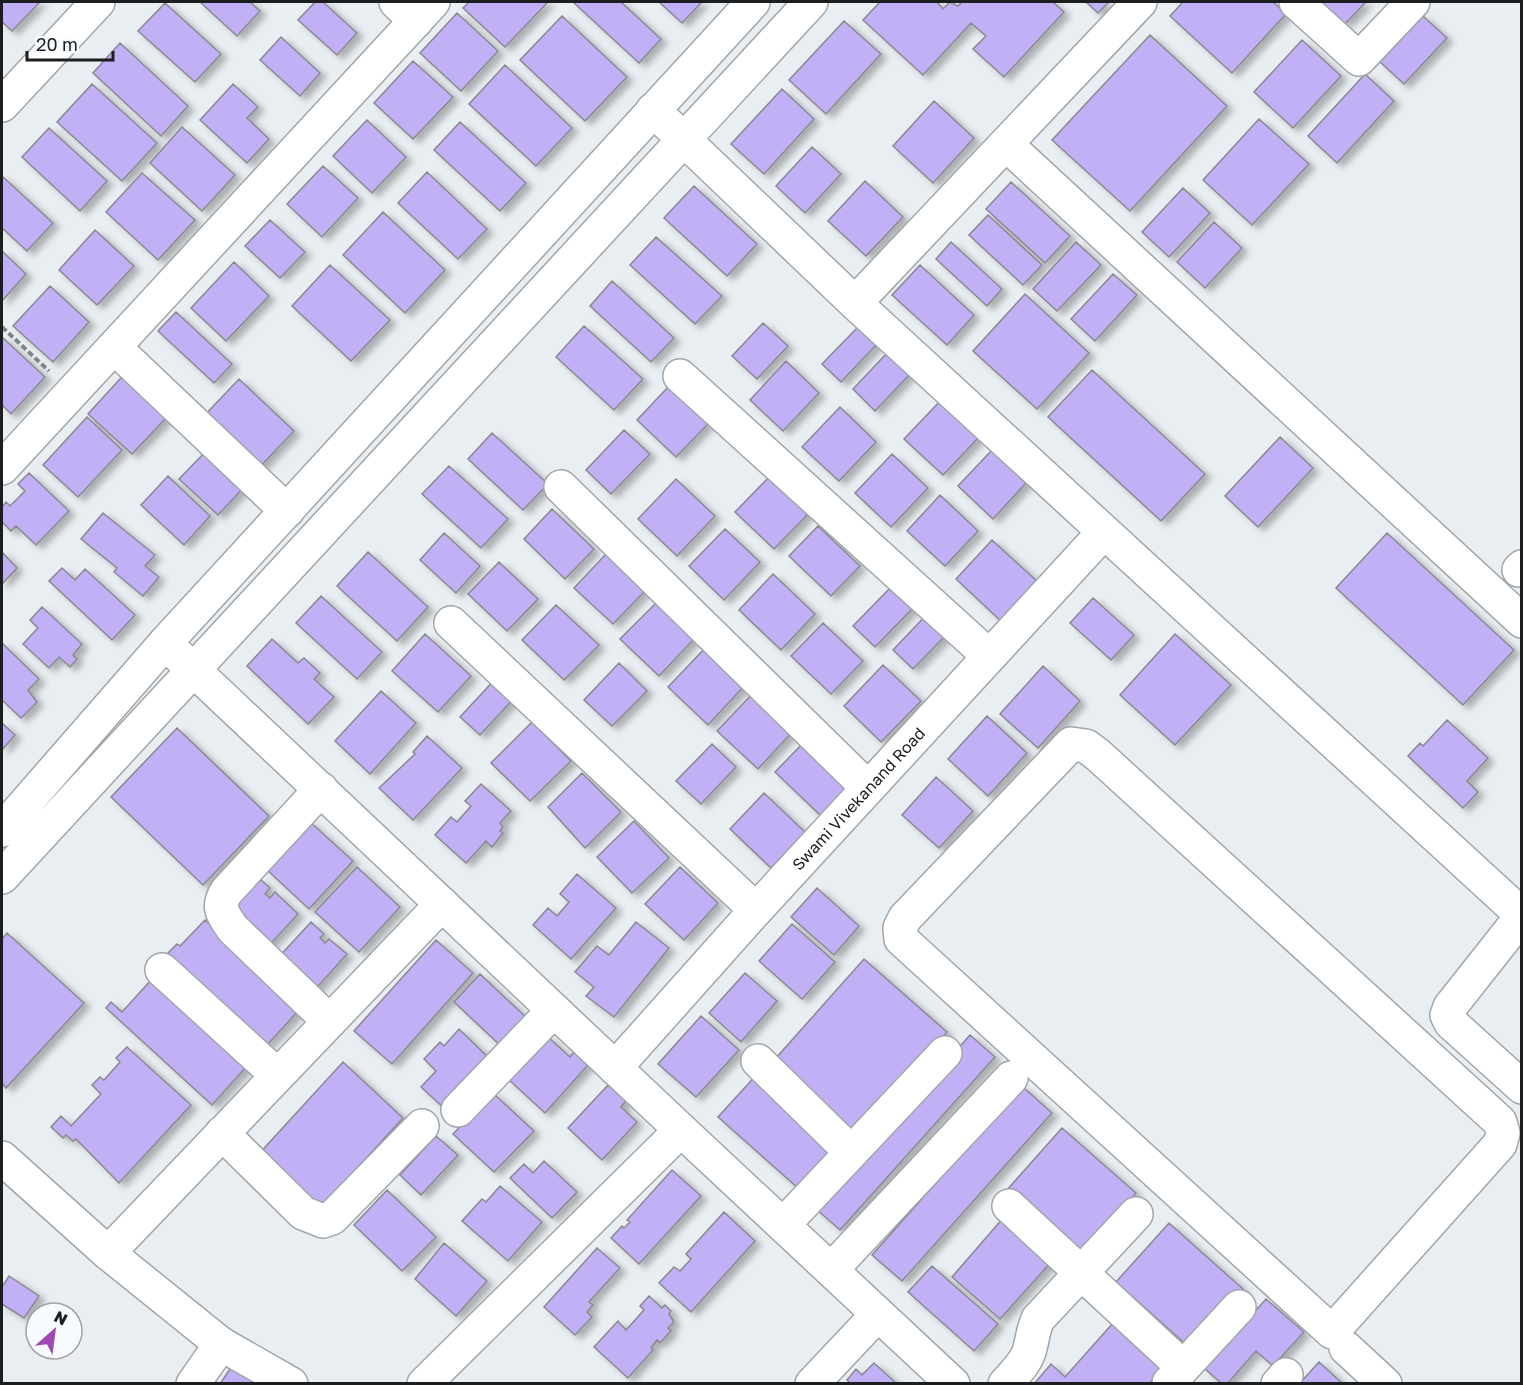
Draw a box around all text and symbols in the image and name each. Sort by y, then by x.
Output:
scale bar [27,24,112,62]
text: 20 m [36,33,78,55]
street label: Swami Vivekanand Road [788,723,929,874]
north arrow [24,1301,84,1361]
text: N [51,1306,71,1329]

